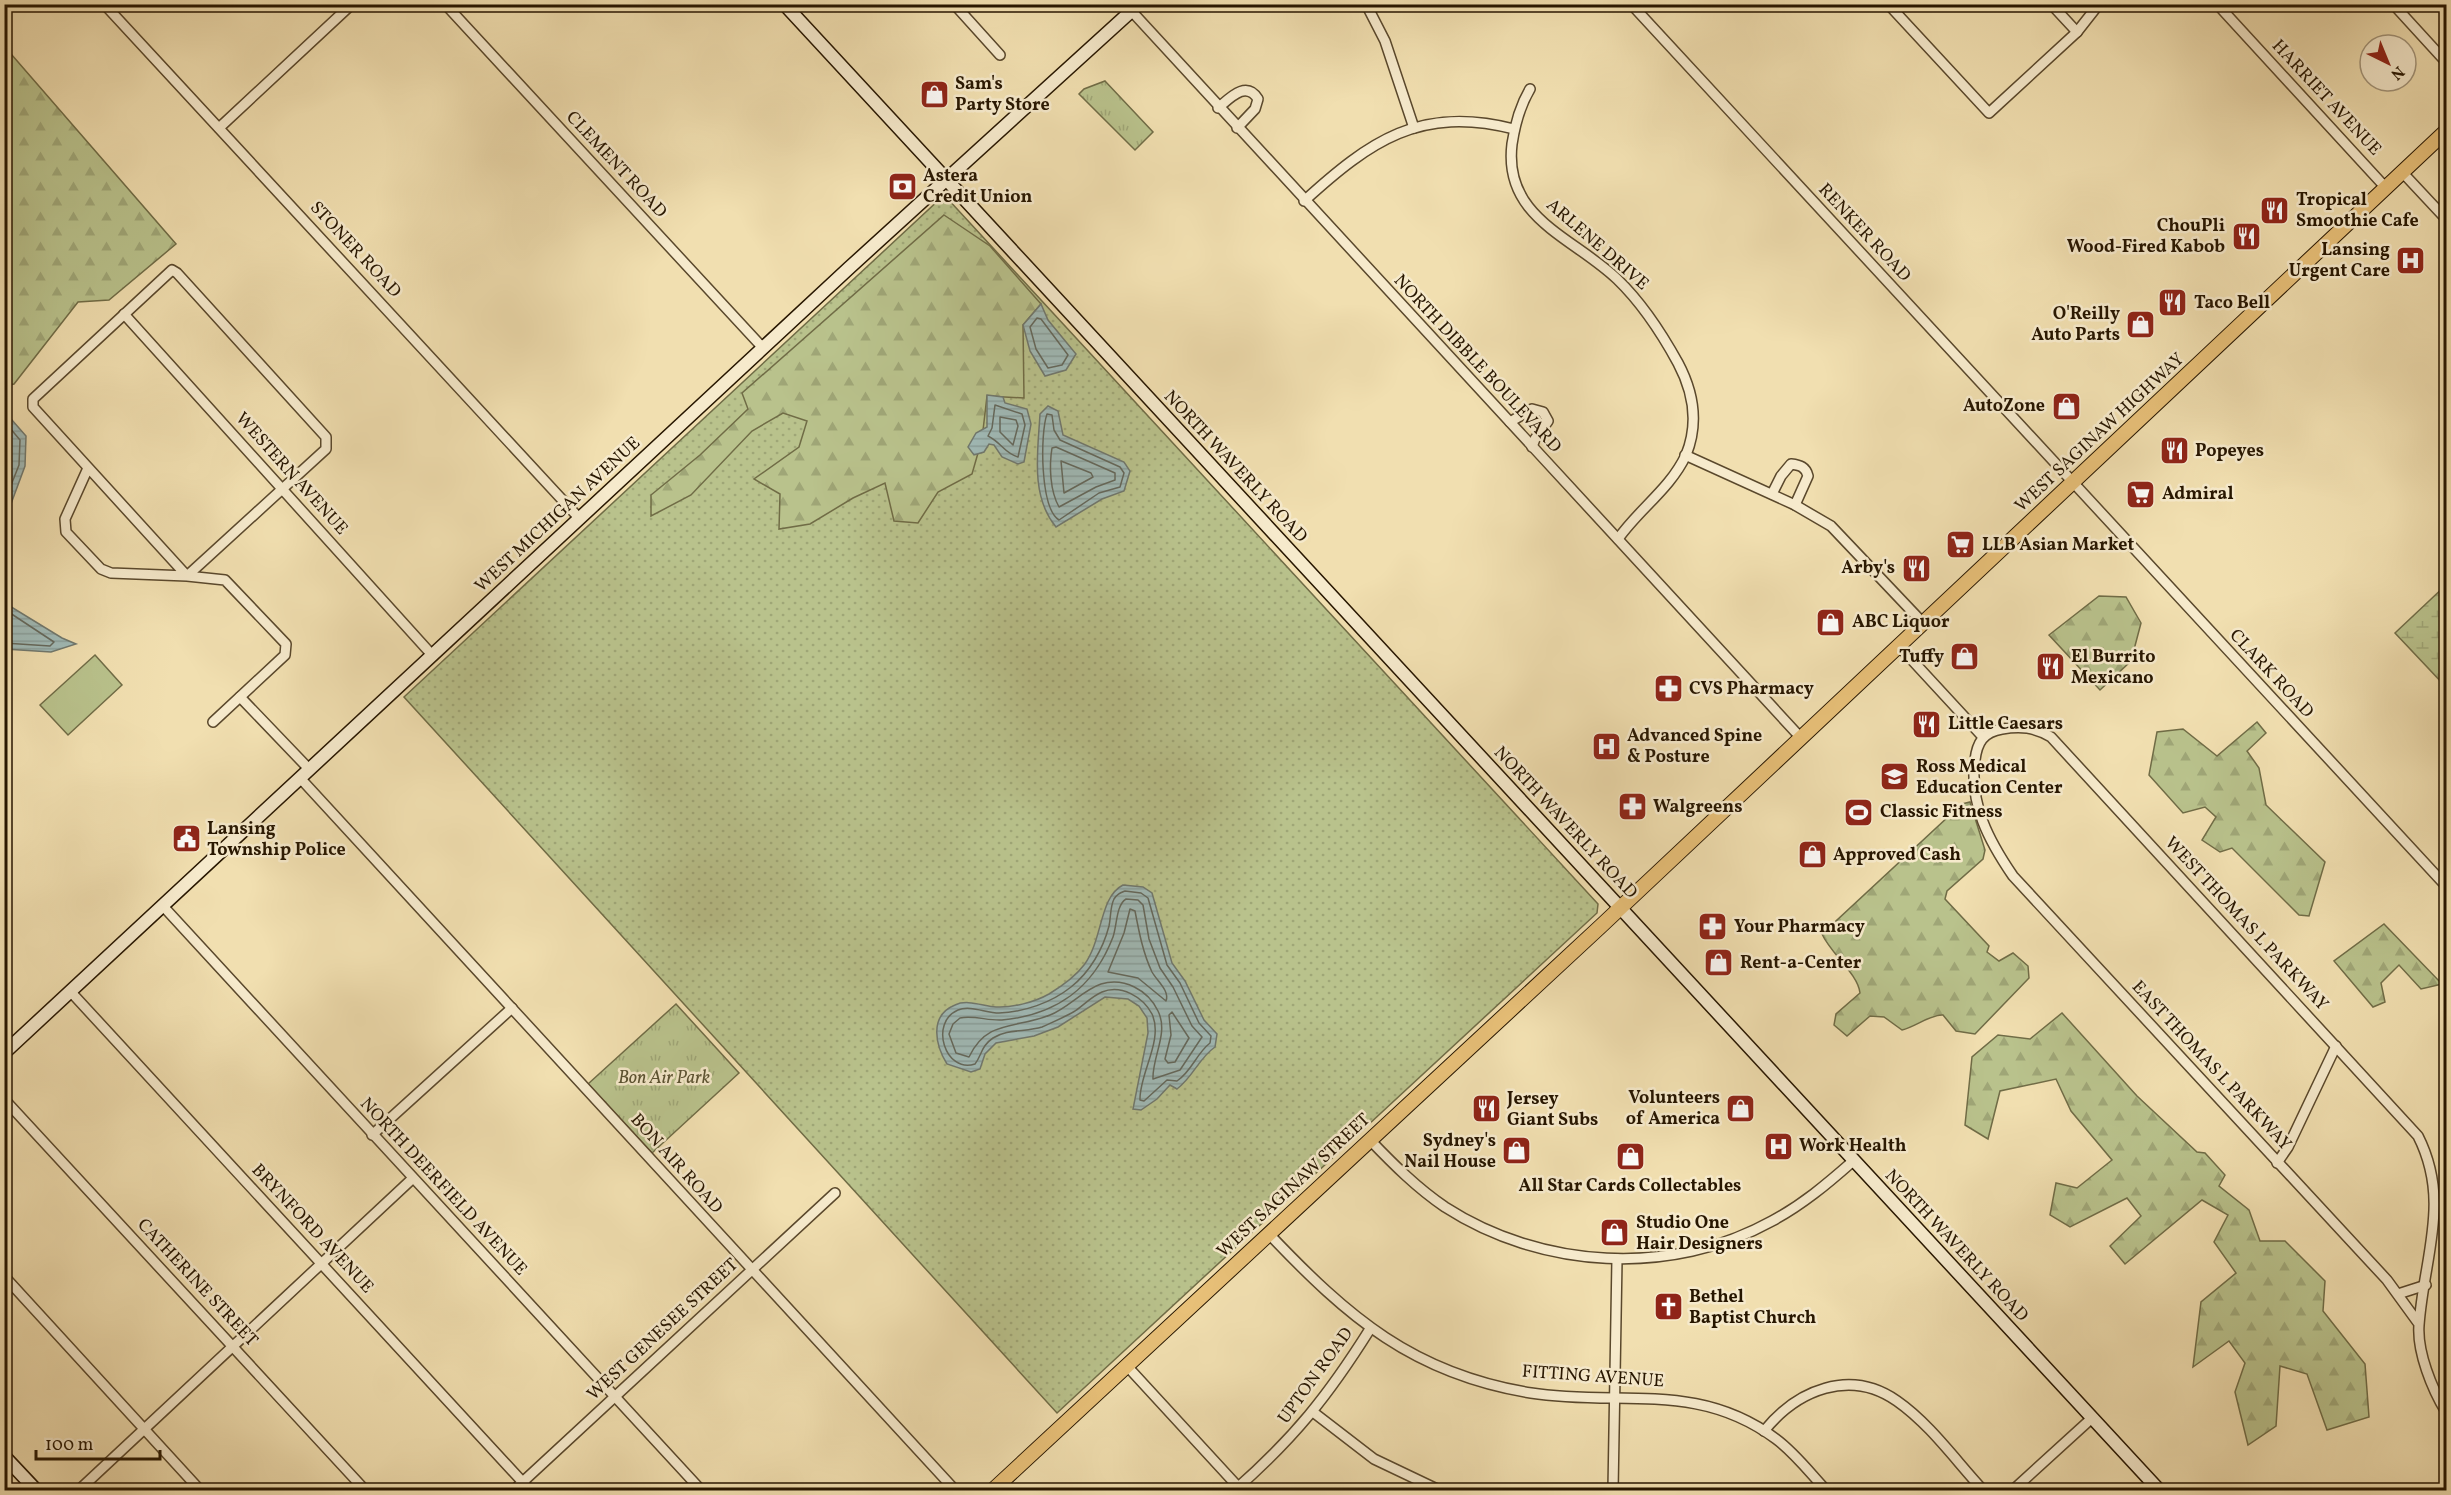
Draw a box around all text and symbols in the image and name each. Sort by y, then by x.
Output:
north arrow [2358,33,2418,93]
street label: HARRIET AVENUE [2265,34,2387,162]
text: N [2385,60,2409,85]
place label: Sam's Party Store [955,72,1050,118]
shop icon: Sam's Party Store [918,78,950,110]
street label: CLEMENT ROAD [560,106,672,224]
place label: Astera Credit Union [923,164,1032,210]
bank icon: Astera Credit Union [886,170,918,202]
street label: RENKER ROAD [1812,178,1916,288]
place label: Tropical Smoothie Cafe [2296,188,2419,234]
street label: ARLENE DRIVE [1540,193,1654,297]
restaurant icon: Tropical Smoothie Cafe [2259,194,2291,226]
street label: STONER ROAD [304,196,406,304]
place label: ChouPli Wood-Fired Kabob [2067,214,2225,260]
restaurant icon: ChouPli Wood-Fired Kabob [2230,220,2262,252]
place label: Lansing Urgent Care [2289,238,2390,284]
hospital icon: Lansing Urgent Care [2395,244,2427,276]
street label: NORTH DIBBLE BOULEVARD [1387,269,1567,459]
restaurant icon: Taco Bell [2157,287,2189,319]
place label: Taco Bell [2194,291,2270,316]
place label: O'Reilly Auto Parts [2031,302,2120,348]
shop icon: O'Reilly Auto Parts [2125,308,2157,340]
street label: WEST SAGINAW HIGHWAY [2010,348,2190,518]
street label: NORTH WAVERLY ROAD [1157,385,1313,549]
shop icon: AutoZone [2050,390,2082,422]
place label: AutoZone [1963,394,2045,419]
street label: WESTERN AVENUE [229,407,353,541]
street label: WEST MICHIGAN AVENUE [470,431,646,599]
restaurant icon: Popeyes [2158,435,2190,467]
place label: Popeyes [2195,439,2264,464]
supermarket icon: Admiral [2125,478,2157,510]
place label: Admiral [2162,482,2234,507]
supermarket icon: LLB Asian Market [1945,529,1977,561]
place label: LLB Asian Market [1982,533,2135,558]
restaurant icon: Arby's [1900,552,1932,584]
place label: Arby's [1841,556,1895,581]
shop icon: ABC Liquor [1815,606,1847,638]
place label: ABC Liquor [1852,610,1950,635]
street label: CLARK ROAD [2223,624,2319,724]
shop icon: Tuffy [1949,641,1981,673]
place label: Tuffy [1899,645,1944,670]
place label: El Burrito Mexicano [2071,645,2155,691]
restaurant icon: El Burrito Mexicano [2034,651,2066,683]
pharmacy icon: CVS Pharmacy [1652,673,1684,705]
place label: CVS Pharmacy [1689,677,1814,702]
restaurant icon: Little Caesars [1911,708,1943,740]
place label: Little Caesars [1948,712,2063,737]
place label: Advanced Spine & Posture [1627,724,1762,770]
hospital icon: Advanced Spine & Posture [1590,730,1622,762]
street label: NORTH WAVERLY ROAD [1487,741,1643,905]
place label: Ross Medical Education Center [1916,755,2063,801]
school or university icon: Ross Medical Education Center [1879,761,1911,793]
pharmacy icon: Walgreens [1616,791,1648,823]
place label: Walgreens [1653,795,1742,820]
sports icon: Classic Fitness [1843,796,1875,828]
place label: Classic Fitness [1880,800,2003,825]
place label: Lansing Township Police [207,817,346,863]
public building icon: Lansing Township Police [170,823,202,855]
street label: WEST THOMAS L PARKWAY [2158,831,2334,1017]
shop icon: Approved Cash [1796,839,1828,871]
place label: Approved Cash [1833,843,1961,868]
pharmacy icon: Your Pharmacy [1697,911,1729,943]
place label: Your Pharmacy [1734,915,1865,940]
shop icon: Rent-a-Center [1703,947,1735,979]
place label: Rent-a-Center [1740,951,1862,976]
street label: EAST THOMAS L PARKWAY [2125,975,2297,1157]
park label: Bon Air Park [618,1066,710,1091]
place label: Volunteers of America [1626,1086,1720,1132]
place label: Jersey Giant Subs [1506,1087,1598,1133]
street label: NORTH DEERFIELD AVENUE [354,1092,533,1282]
shop icon: Volunteers of America [1725,1092,1757,1124]
restaurant icon: Jersey Giant Subs [1470,1093,1502,1125]
street label: BON AIR ROAD [624,1108,728,1220]
street label: WEST SAGINAW STREET [1212,1108,1377,1264]
place label: Sydney's Nail House [1404,1129,1496,1175]
hospital icon: Work Health [1762,1130,1794,1162]
place label: Work Health [1799,1134,1907,1159]
shop icon: Sydney's Nail House [1501,1135,1533,1167]
shop icon: All Star Cards Collectables [1614,1141,1646,1173]
street label: BRYNFORD AVENUE [245,1159,379,1299]
street label: NORTH WAVERLY ROAD [1878,1164,2034,1328]
place label: All Star Cards Collectables [1519,1174,1741,1199]
place label: Studio One Hair Designers [1636,1211,1763,1257]
street label: CATHERINE STREET [131,1213,263,1353]
shop icon: Studio One Hair Designers [1599,1217,1631,1249]
street label: WEST GENESEE STREET [582,1253,744,1407]
place label: Bethel Baptist Church [1689,1285,1817,1331]
church icon: Bethel Baptist Church [1652,1291,1684,1323]
street label: UPTON ROAD [1272,1323,1360,1429]
street label: FITTING AVENUE [1521,1360,1665,1394]
scale bar [36,1423,160,1461]
text: 100 m [45,1433,94,1458]

